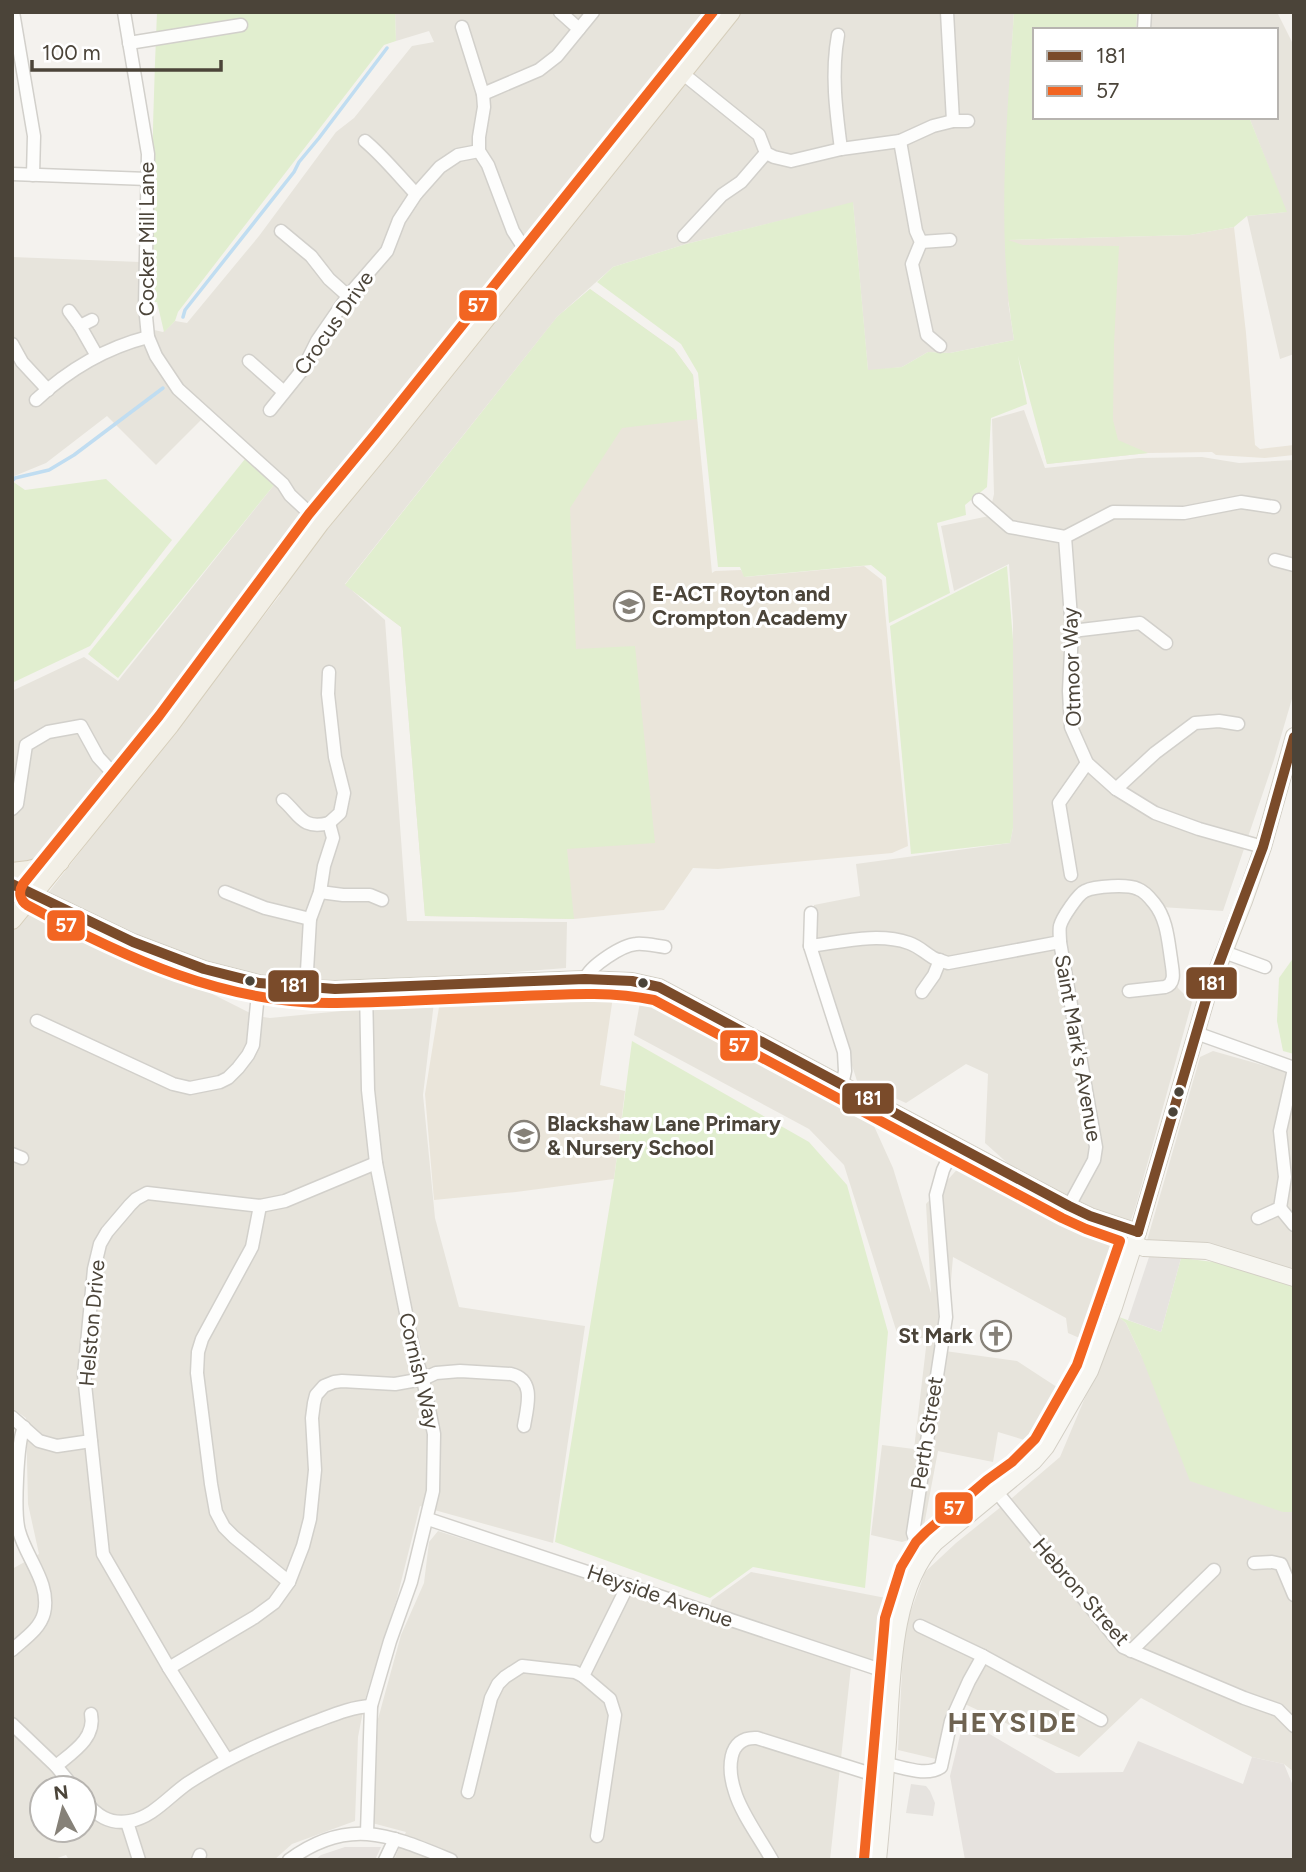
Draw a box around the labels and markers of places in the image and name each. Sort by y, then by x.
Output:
place label: E-ACT Royton and Crompton Academy [652,581,848,630]
school or university icon: E-ACT Royton and Crompton Academy [612,589,646,623]
unlabelled marker [243,974,257,988]
unlabelled marker [636,976,650,990]
unlabelled marker [1172,1085,1186,1099]
unlabelled marker [1166,1105,1180,1119]
place label: Blackshaw Lane Primary & Nursery School [547,1111,782,1160]
school or university icon: Blackshaw Lane Primary & Nursery School [507,1119,541,1153]
church icon: St Mark [979,1319,1013,1353]
place label: St Mark [898,1323,974,1348]

